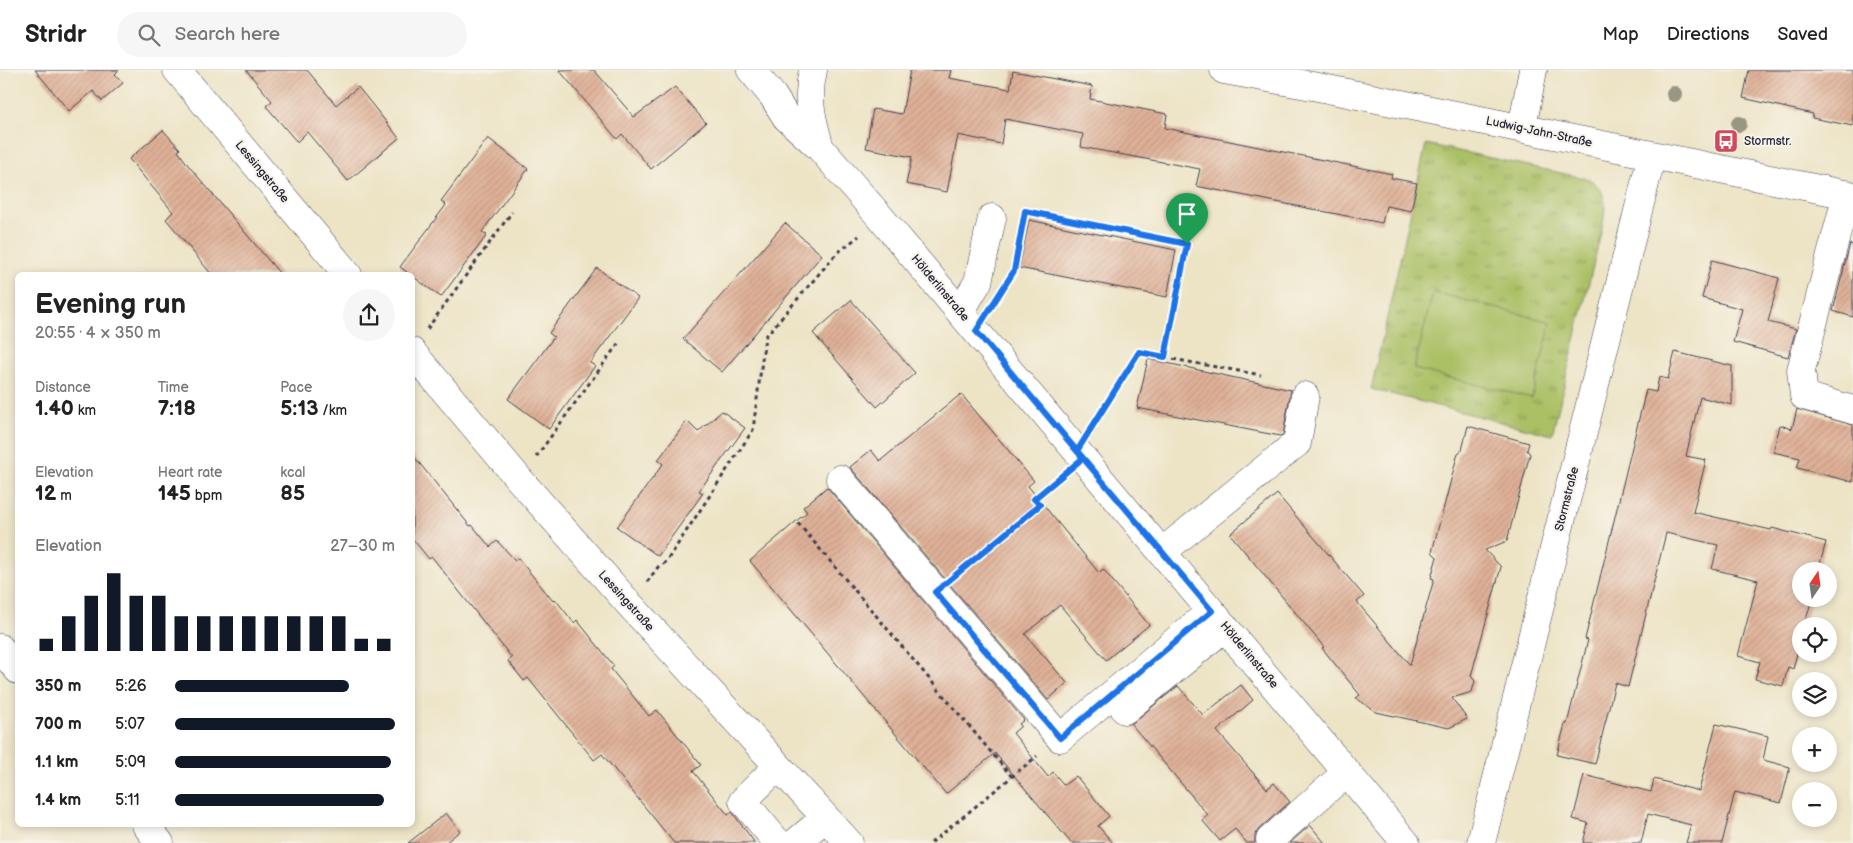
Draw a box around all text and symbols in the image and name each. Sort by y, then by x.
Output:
search box [117,12,467,57]
text: Stridr [25,20,87,49]
icon: search [135,21,163,49]
text: Search here [175,23,280,46]
text: Map [1603,24,1639,45]
text: Directions [1667,24,1749,45]
text: Saved [1777,24,1828,45]
street label: Ludwig-Jahn-Straße [1484,113,1594,151]
bus stop icon: Stormstr. [1713,128,1739,154]
place label: Stormstr. [1744,134,1791,149]
street label: Lessingstraße [232,138,292,206]
pin [1166,193,1208,244]
icon: arrive [1173,200,1201,228]
street label: Hölderlinstraße [908,251,972,325]
text: Evening run [35,288,186,321]
button: share [343,289,395,341]
text: 20:55 · 4 × 350 m [35,324,161,343]
text: Distance [35,379,91,396]
text: Time [158,379,189,396]
text: Pace [280,379,312,396]
text: 1.40 [35,396,74,421]
text: 7:18 [158,396,196,421]
text: 5:13 [280,396,319,421]
text: km [74,402,96,419]
text: /km [319,402,347,419]
text: Elevation [35,464,93,481]
text: Heart rate [158,464,222,481]
text: kcal [280,464,305,481]
street label: Stormstraße [1552,465,1582,533]
text: 12 [35,481,56,506]
text: 145 [158,481,191,506]
text: 85 [280,481,305,506]
text: m [56,487,72,504]
text: bpm [191,487,222,504]
text: Elevation [35,537,102,556]
text: 27–30 m [330,537,395,556]
north arrow [1792,562,1838,608]
map controls [1792,562,1837,827]
street label: Lessingstraße [595,568,657,634]
button: locate [1792,617,1837,662]
street label: Hölderlinstraße [1217,618,1281,692]
button: layers [1792,672,1837,717]
text: 350 m [35,677,82,696]
text: 5:26 [115,677,147,696]
text: 700 m [35,715,82,734]
text: 5:07 [115,715,145,734]
button: + [1792,727,1837,772]
text: 1.1 km [35,753,78,772]
text: 5:09 [115,753,146,772]
button: − [1792,782,1837,827]
text: 1.4 km [35,791,81,810]
text: 5:11 [115,791,140,810]

